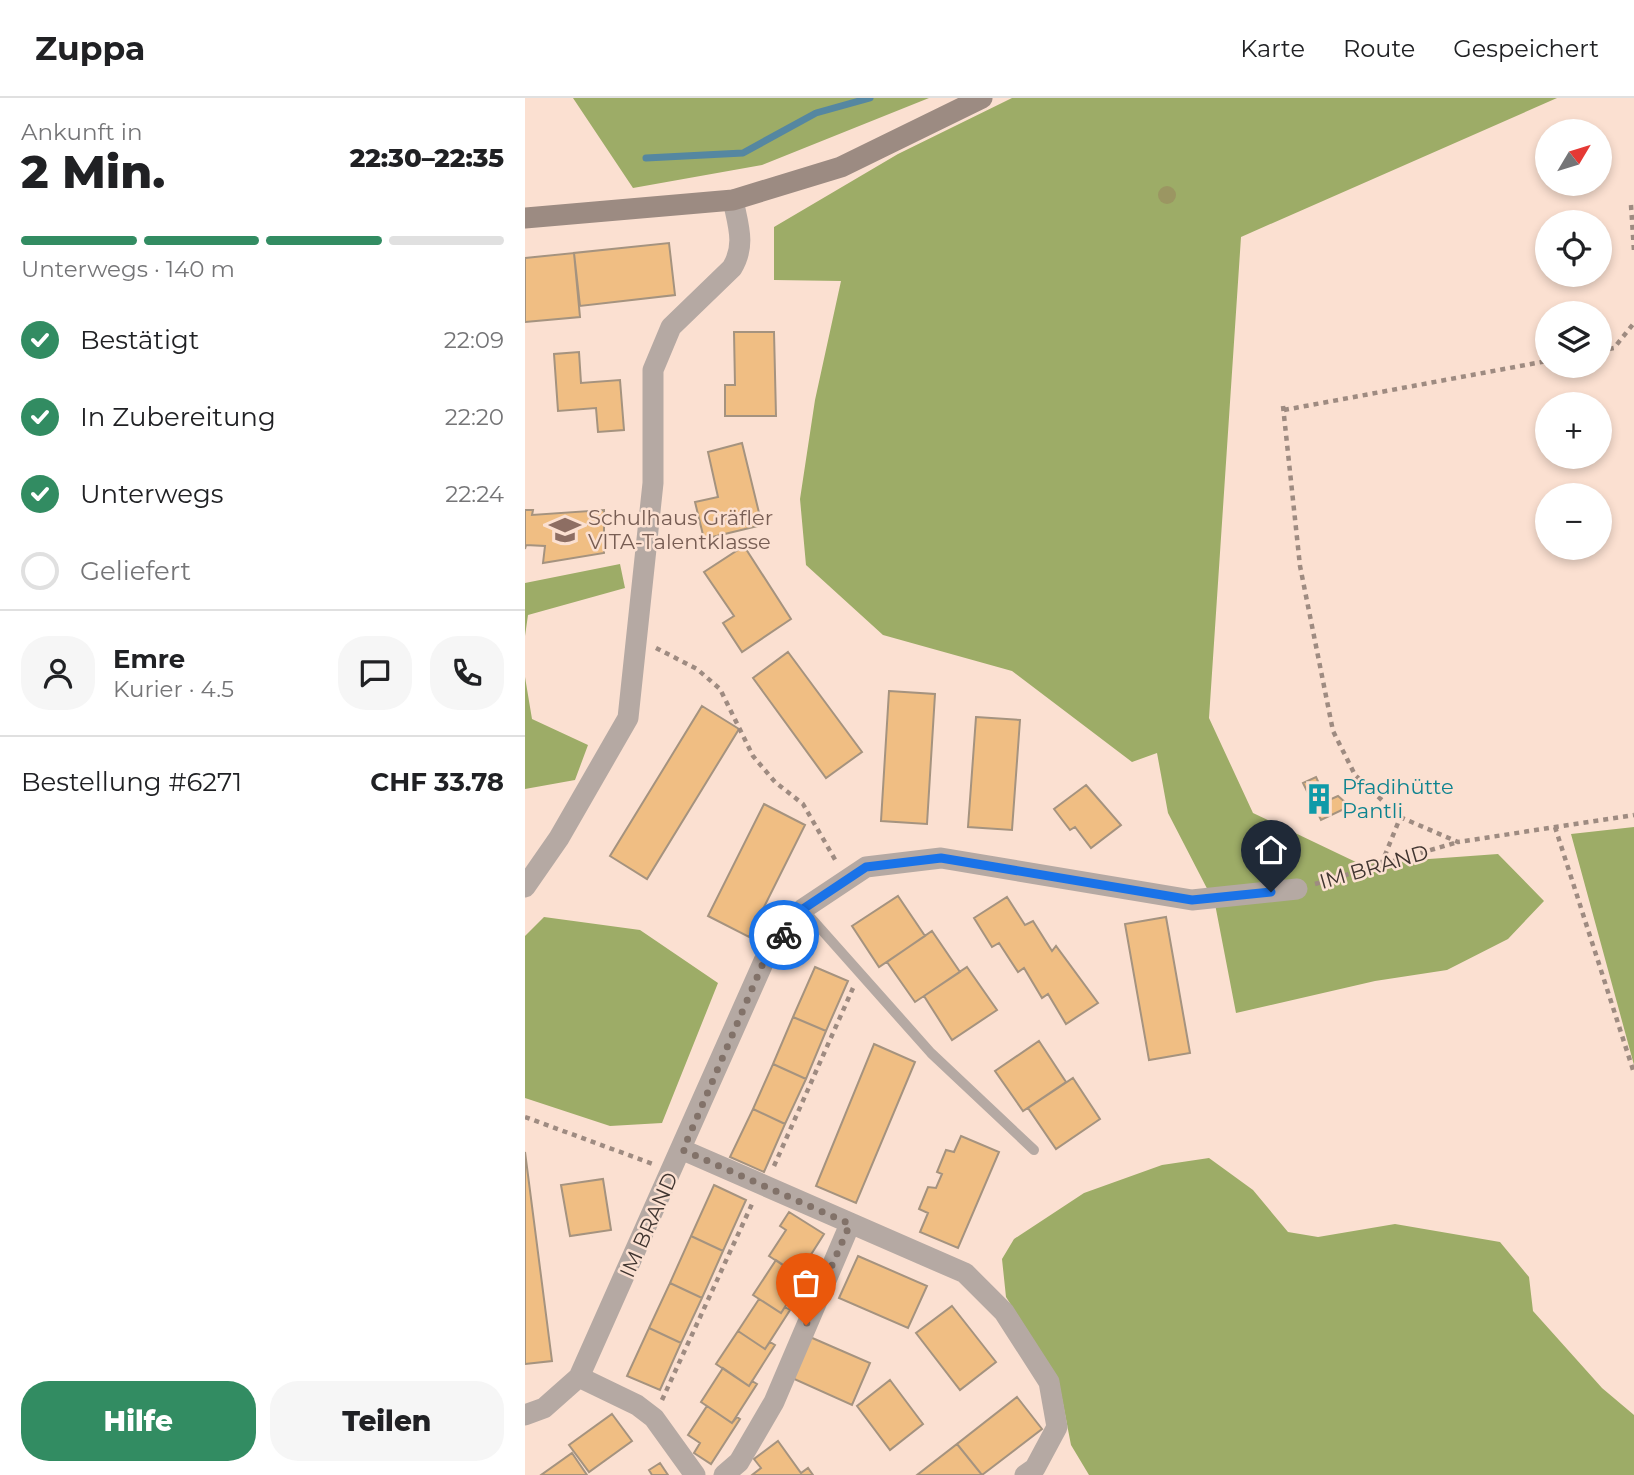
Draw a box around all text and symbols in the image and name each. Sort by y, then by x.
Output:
text: Zuppa [35,28,145,68]
text: Karte [1240,34,1305,63]
text: Route [1343,34,1415,63]
text: Gespeichert [1453,34,1599,63]
text: Ankunft in [21,118,142,146]
north arrow [1535,119,1612,196]
map controls [1535,119,1612,560]
text: 22:30–22:35 [350,142,504,174]
text: 2 Min. [21,143,165,200]
button: locate [1535,210,1612,287]
text: Unterwegs · 140 m [21,255,235,283]
button: layers [1535,301,1612,378]
icon: check [21,321,59,359]
text: Bestätigt [80,324,199,356]
text: 22:09 [444,326,504,354]
button: + [1535,392,1612,469]
icon: check [21,398,59,436]
text: In Zubereitung [80,401,276,433]
text: 22:20 [445,403,504,431]
icon: check [21,475,59,513]
text: Unterwegs [80,478,223,510]
text: 22:24 [445,480,504,508]
button: − [1535,483,1612,560]
place label: Schulhaus Gräfler VITA-Talentklasse [588,505,773,554]
school or university icon: Schulhaus Gräfler VITA-Talentklasse [548,513,582,547]
text: Geliefert [80,555,191,587]
button: person [21,636,95,710]
button: chat [338,636,412,710]
button: phone [430,636,504,710]
text: Emre [113,643,185,675]
text: Kurier · 4.5 [113,675,234,703]
text: Bestellung #6271 [21,766,242,798]
text: CHF 33.78 [370,766,504,798]
place label: Pfadihütte Pantli [1342,774,1454,823]
building icon: Pfadihütte Pantli [1302,782,1336,816]
pin [1241,820,1301,892]
icon: home [1252,831,1290,869]
street label: IM BRAND [1316,839,1431,894]
courier [749,900,819,970]
icon: bike [765,916,803,954]
street label: IM BRAND [614,1168,683,1281]
pin [776,1253,836,1325]
icon: bag [787,1264,825,1302]
button: Hilfe [21,1381,256,1461]
button: Teilen [270,1381,504,1461]

